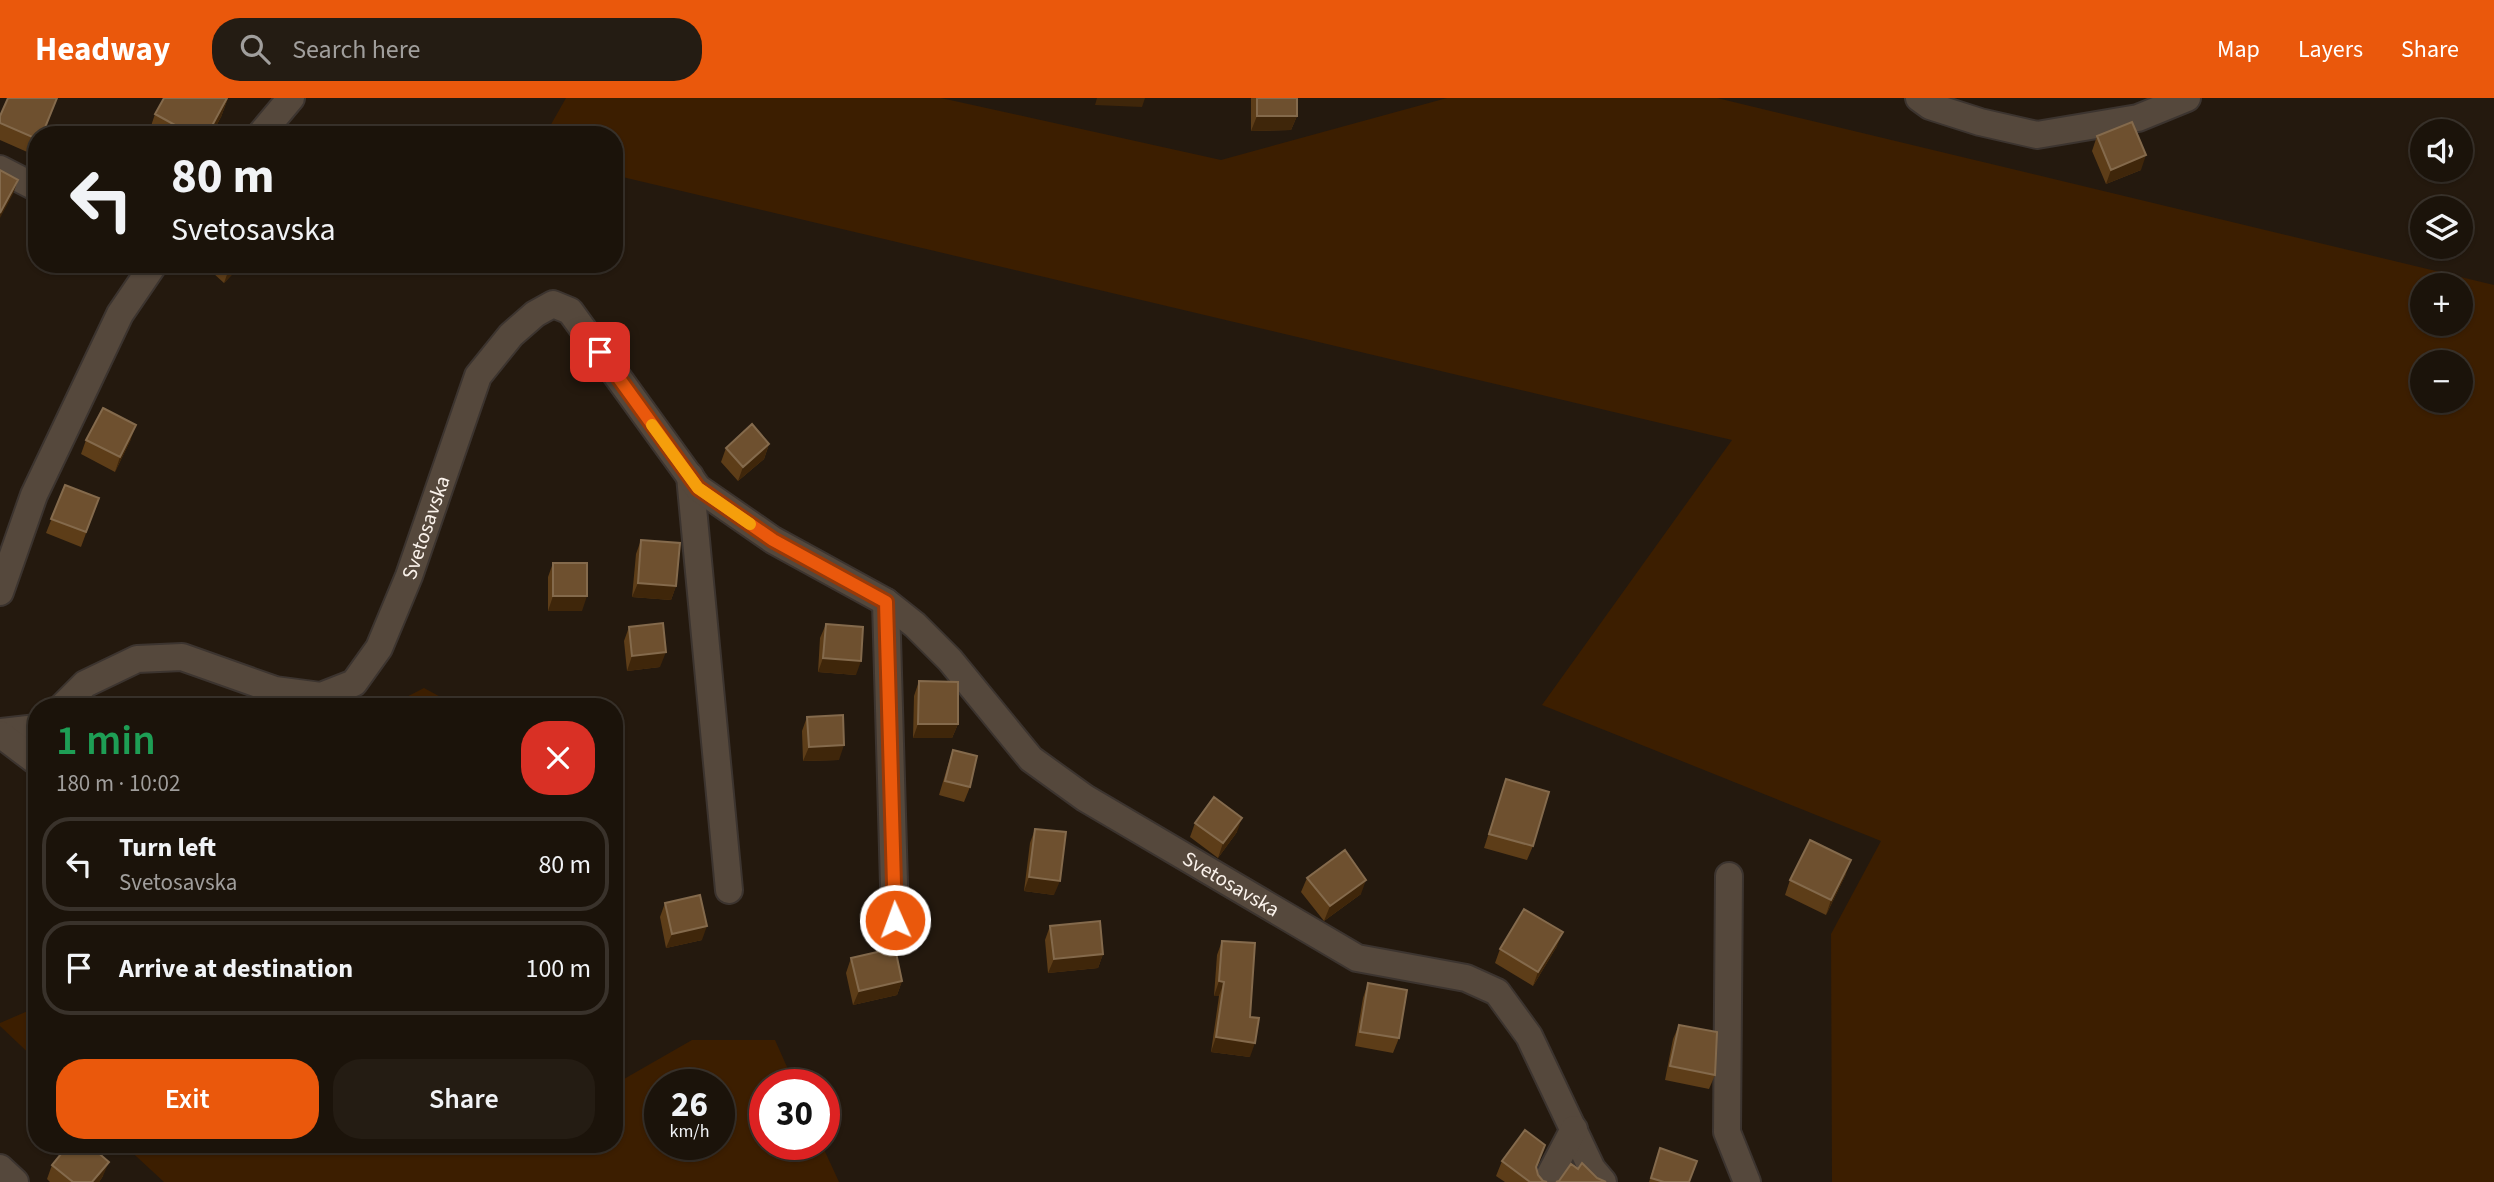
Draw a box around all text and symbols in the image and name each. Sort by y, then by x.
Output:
search box [212,18,702,81]
text: Headway [35,26,170,73]
icon: search [236,30,274,68]
text: Search here [292,31,420,68]
text: Map [2217,32,2260,67]
text: Layers [2298,32,2363,67]
text: Share [2401,32,2459,67]
map controls [2410,119,2473,413]
button: sound [2410,119,2473,182]
text: 80 m [171,142,275,212]
icon: left [56,154,147,245]
button: layers [2410,196,2473,259]
text: Svetosavska [171,207,336,253]
button: + [2410,273,2473,336]
pin [570,322,630,382]
icon: arrive [581,333,619,371]
button: − [2410,350,2473,413]
street label: Svetosavska [394,472,458,584]
text: 1 min [56,711,156,771]
button: close [521,721,595,795]
text: 180 m · 10:02 [56,767,180,800]
text: Turn left [119,829,216,866]
street label: Svetosavska [1177,844,1285,924]
icon: left [60,845,98,883]
text: 80 m [538,846,591,883]
text: Svetosavska [119,866,237,899]
position arrow [858,883,932,957]
icon: arrive [60,949,98,987]
text: Arrive at destination [119,950,353,987]
text: 100 m [525,950,591,987]
button: Exit [56,1059,319,1139]
button: Share [333,1059,595,1139]
speed limit sign: 30 [749,1069,840,1160]
text: 26 [671,1080,708,1130]
text: km/h [670,1119,709,1144]

